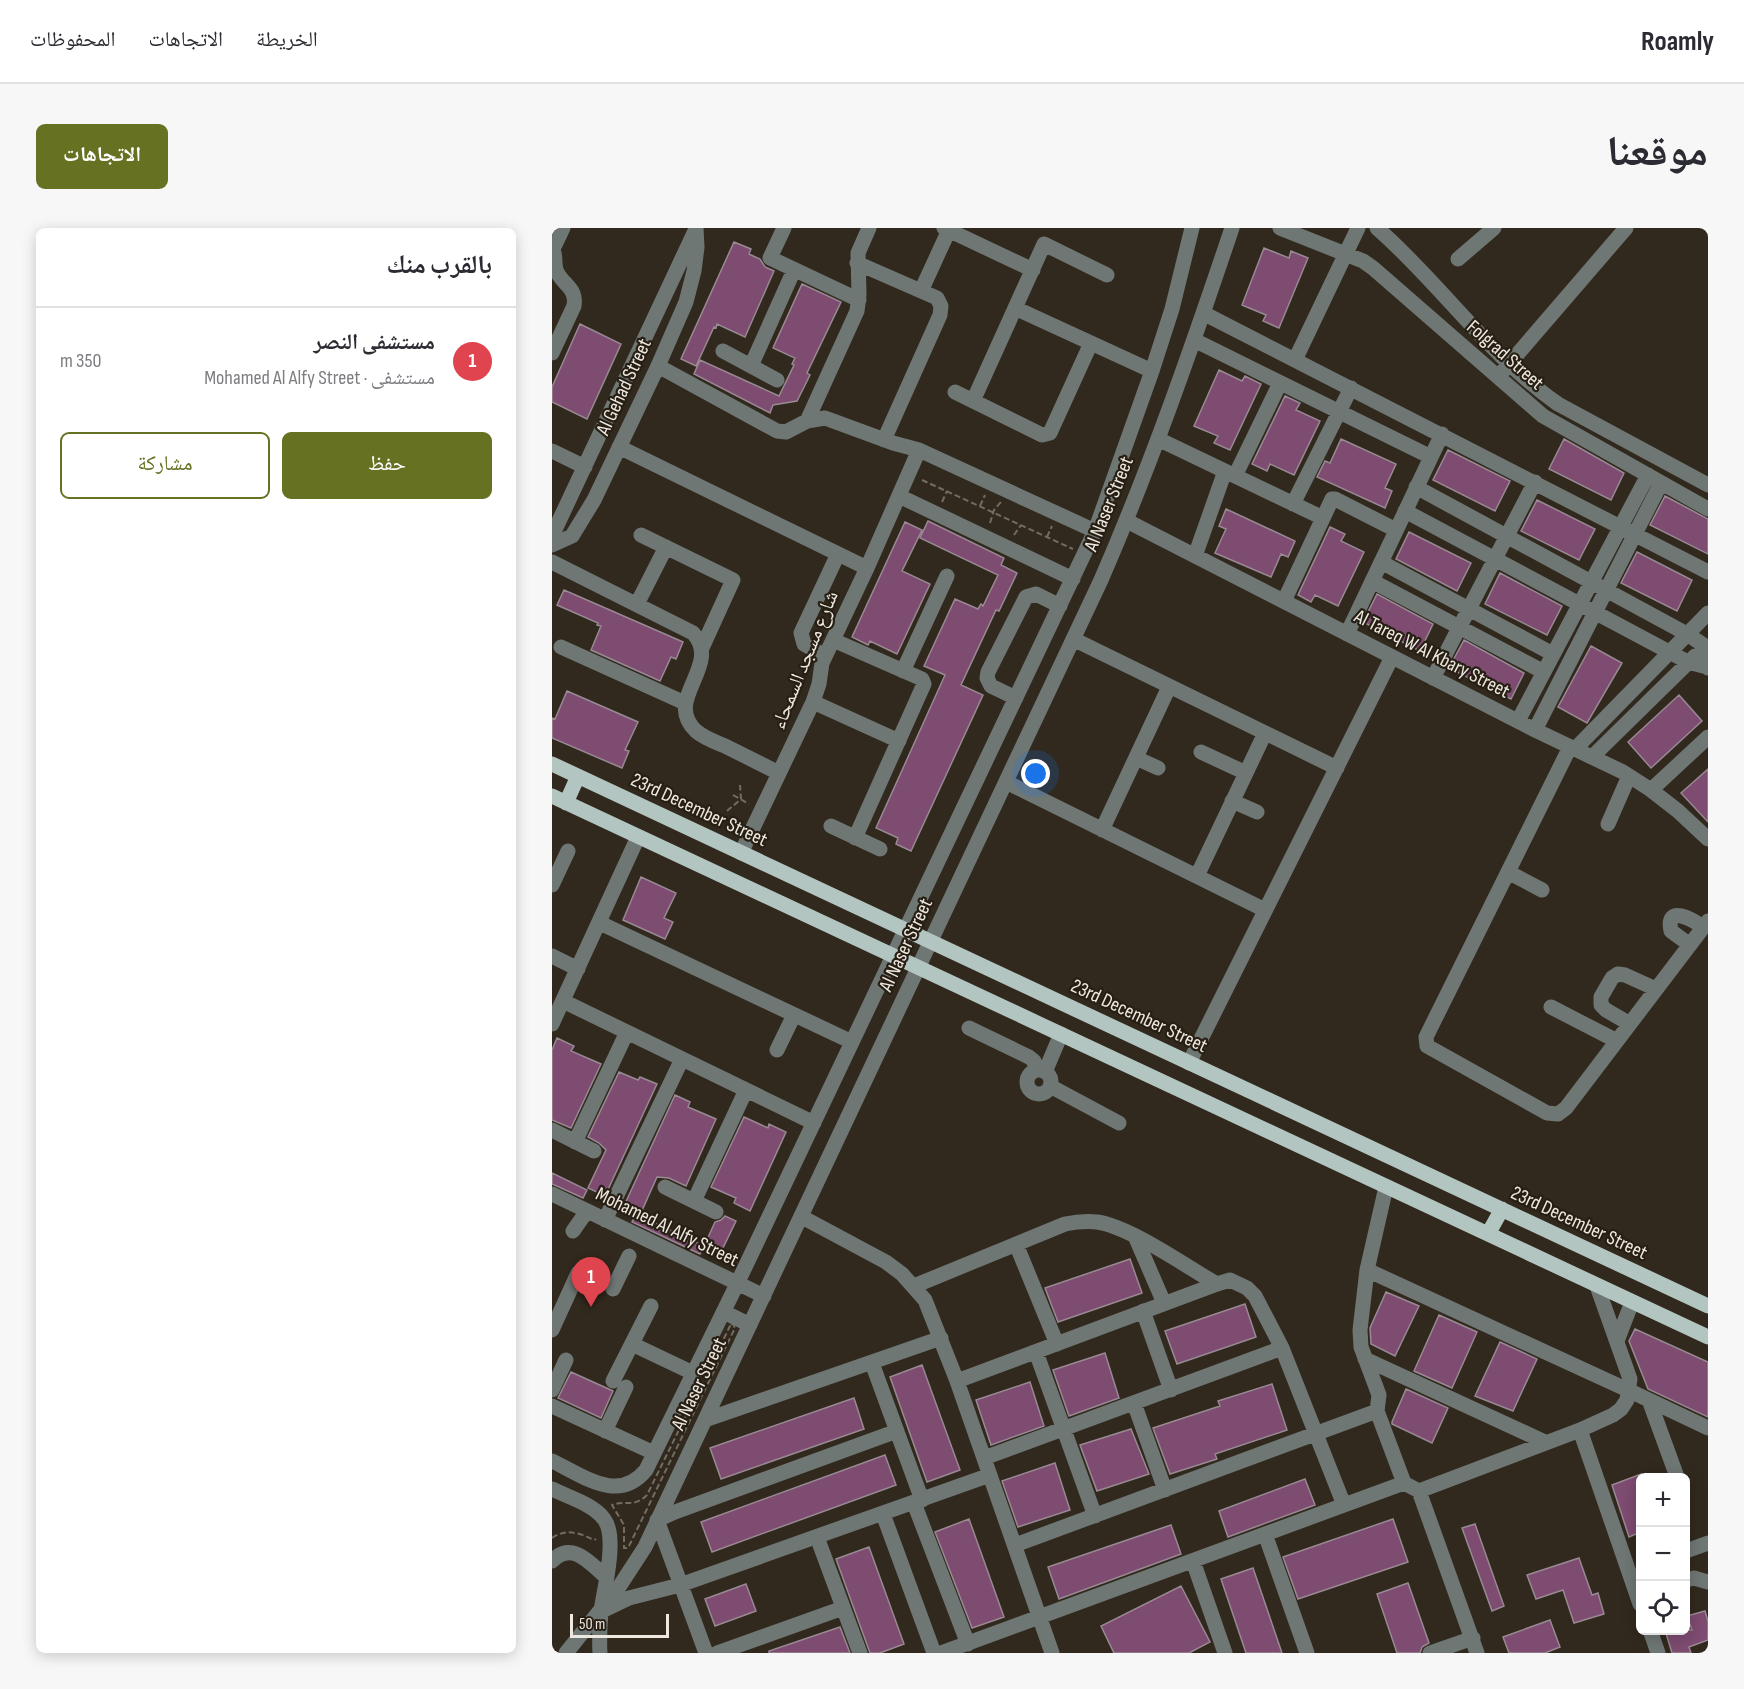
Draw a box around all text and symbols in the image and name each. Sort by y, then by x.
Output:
text: Roamly [1641,25,1714,58]
text: المحفوظات [30,27,115,52]
text: الاتجاهات [148,27,223,52]
text: الخريطة [256,27,318,52]
button: الاتجاهات [36,124,168,189]
text: موقعنا [1607,127,1708,178]
text: بالقرب منك [386,250,492,281]
street label: Folgrad Street [1462,315,1548,395]
text: مستشفى النصر [314,329,435,356]
street label: Al Gehad Street [591,335,657,440]
text: 350 m [60,349,101,373]
text: 1 [469,349,476,373]
text: مستشفى · Mohamed Al Alfy Street [204,366,435,390]
button: مشاركة [60,432,270,499]
button: حفظ [282,432,492,499]
street label: Al Naser Street [1079,453,1139,556]
street label: شارع مسجد السمحاء [766,587,844,733]
street label: Al Tareq W Al Kbary Street [1349,604,1514,704]
your location [1021,759,1050,788]
street label: 23rd December Street [627,768,771,852]
street label: Al Naser Street [874,895,938,996]
street label: 23rd December Street [1067,974,1211,1058]
street label: 23rd December Street [1507,1181,1651,1265]
street label: Mohamed Al Alfy Street [592,1182,742,1272]
pin: 1 [572,1258,610,1307]
street label: Al Naser Street [666,1334,732,1435]
map controls [1636,1473,1690,1635]
button: + [1636,1473,1690,1527]
button: − [1636,1527,1690,1581]
button: locate [1636,1581,1690,1635]
scale bar [570,1611,669,1638]
text: 50 m [579,1615,605,1634]

